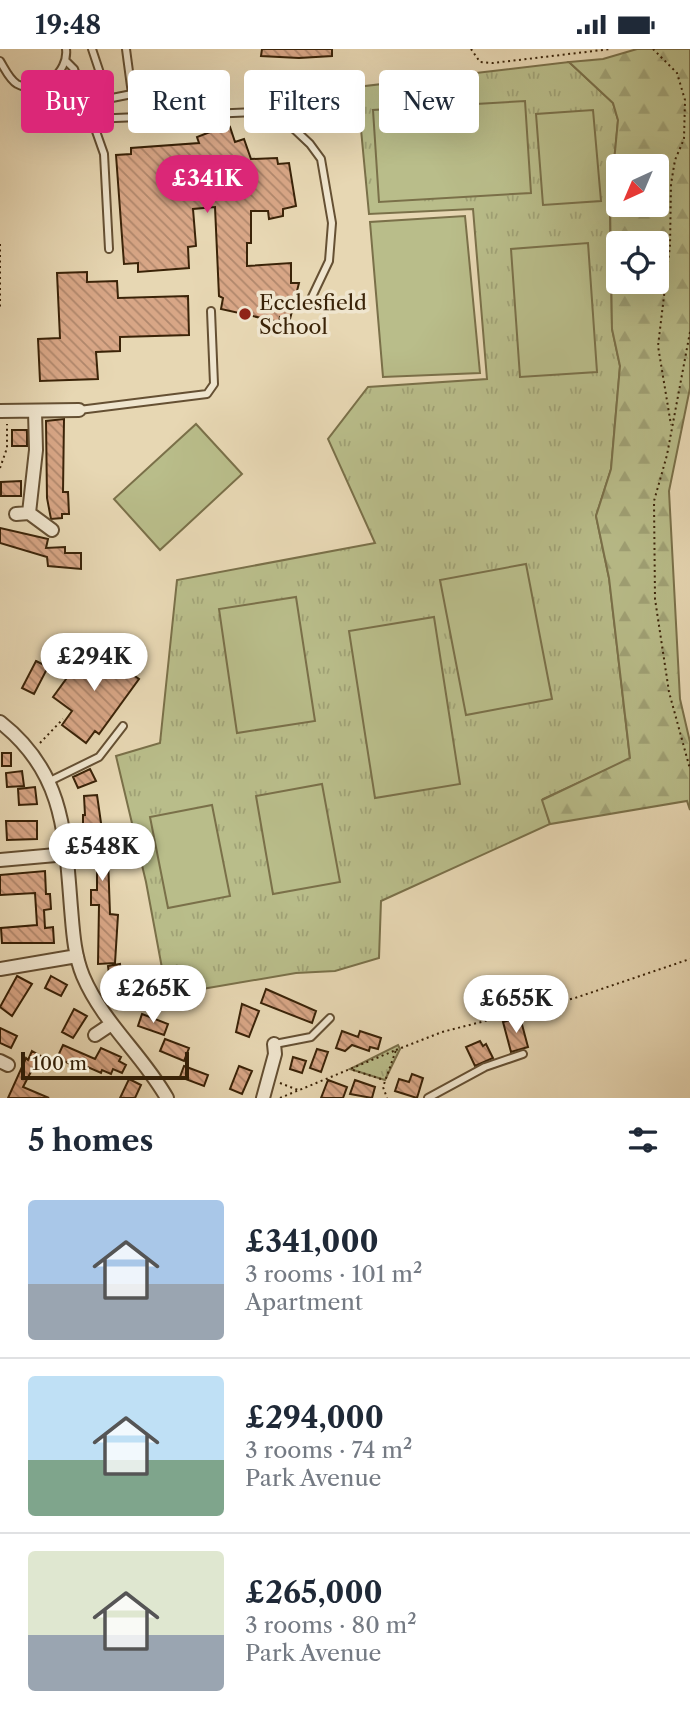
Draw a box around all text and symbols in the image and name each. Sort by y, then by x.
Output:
text: 19:48 [35,9,101,41]
chip: Buy [21,70,114,133]
chip: Rent [128,70,230,133]
chip: Filters [244,70,365,133]
chip: New [379,70,479,133]
north arrow [606,154,668,217]
map controls [606,154,669,294]
pin: £341K [158,155,256,215]
text: £341K [172,164,242,192]
button: locate [606,231,669,294]
place label: Ecclesfield School [259,290,367,339]
marker: Ecclesfield School [237,306,253,322]
pin: £294K [45,633,143,693]
text: £294K [57,642,131,670]
pin: £548K [53,823,151,883]
text: £548K [65,832,139,860]
pin: £265K [104,965,202,1025]
text: £265K [116,974,190,1002]
pin: £655K [467,975,565,1035]
text: £655K [480,984,552,1012]
scale bar [21,1049,189,1081]
text: 100 m [32,1052,87,1075]
icon: filters [624,1121,662,1159]
text: 5 homes [28,1122,153,1159]
text: £341,000 [245,1223,379,1260]
icon: home [84,1228,168,1312]
text: 3 rooms · 101 m² [245,1260,422,1288]
text: Apartment [245,1288,363,1316]
text: £294,000 [245,1399,384,1436]
icon: home [84,1404,168,1488]
text: 3 rooms · 74 m² [245,1436,412,1464]
text: Park Avenue [245,1464,381,1492]
text: £265,000 [245,1574,383,1611]
icon: home [84,1579,168,1663]
text: 3 rooms · 80 m² [245,1611,417,1639]
text: Park Avenue [245,1639,381,1667]

